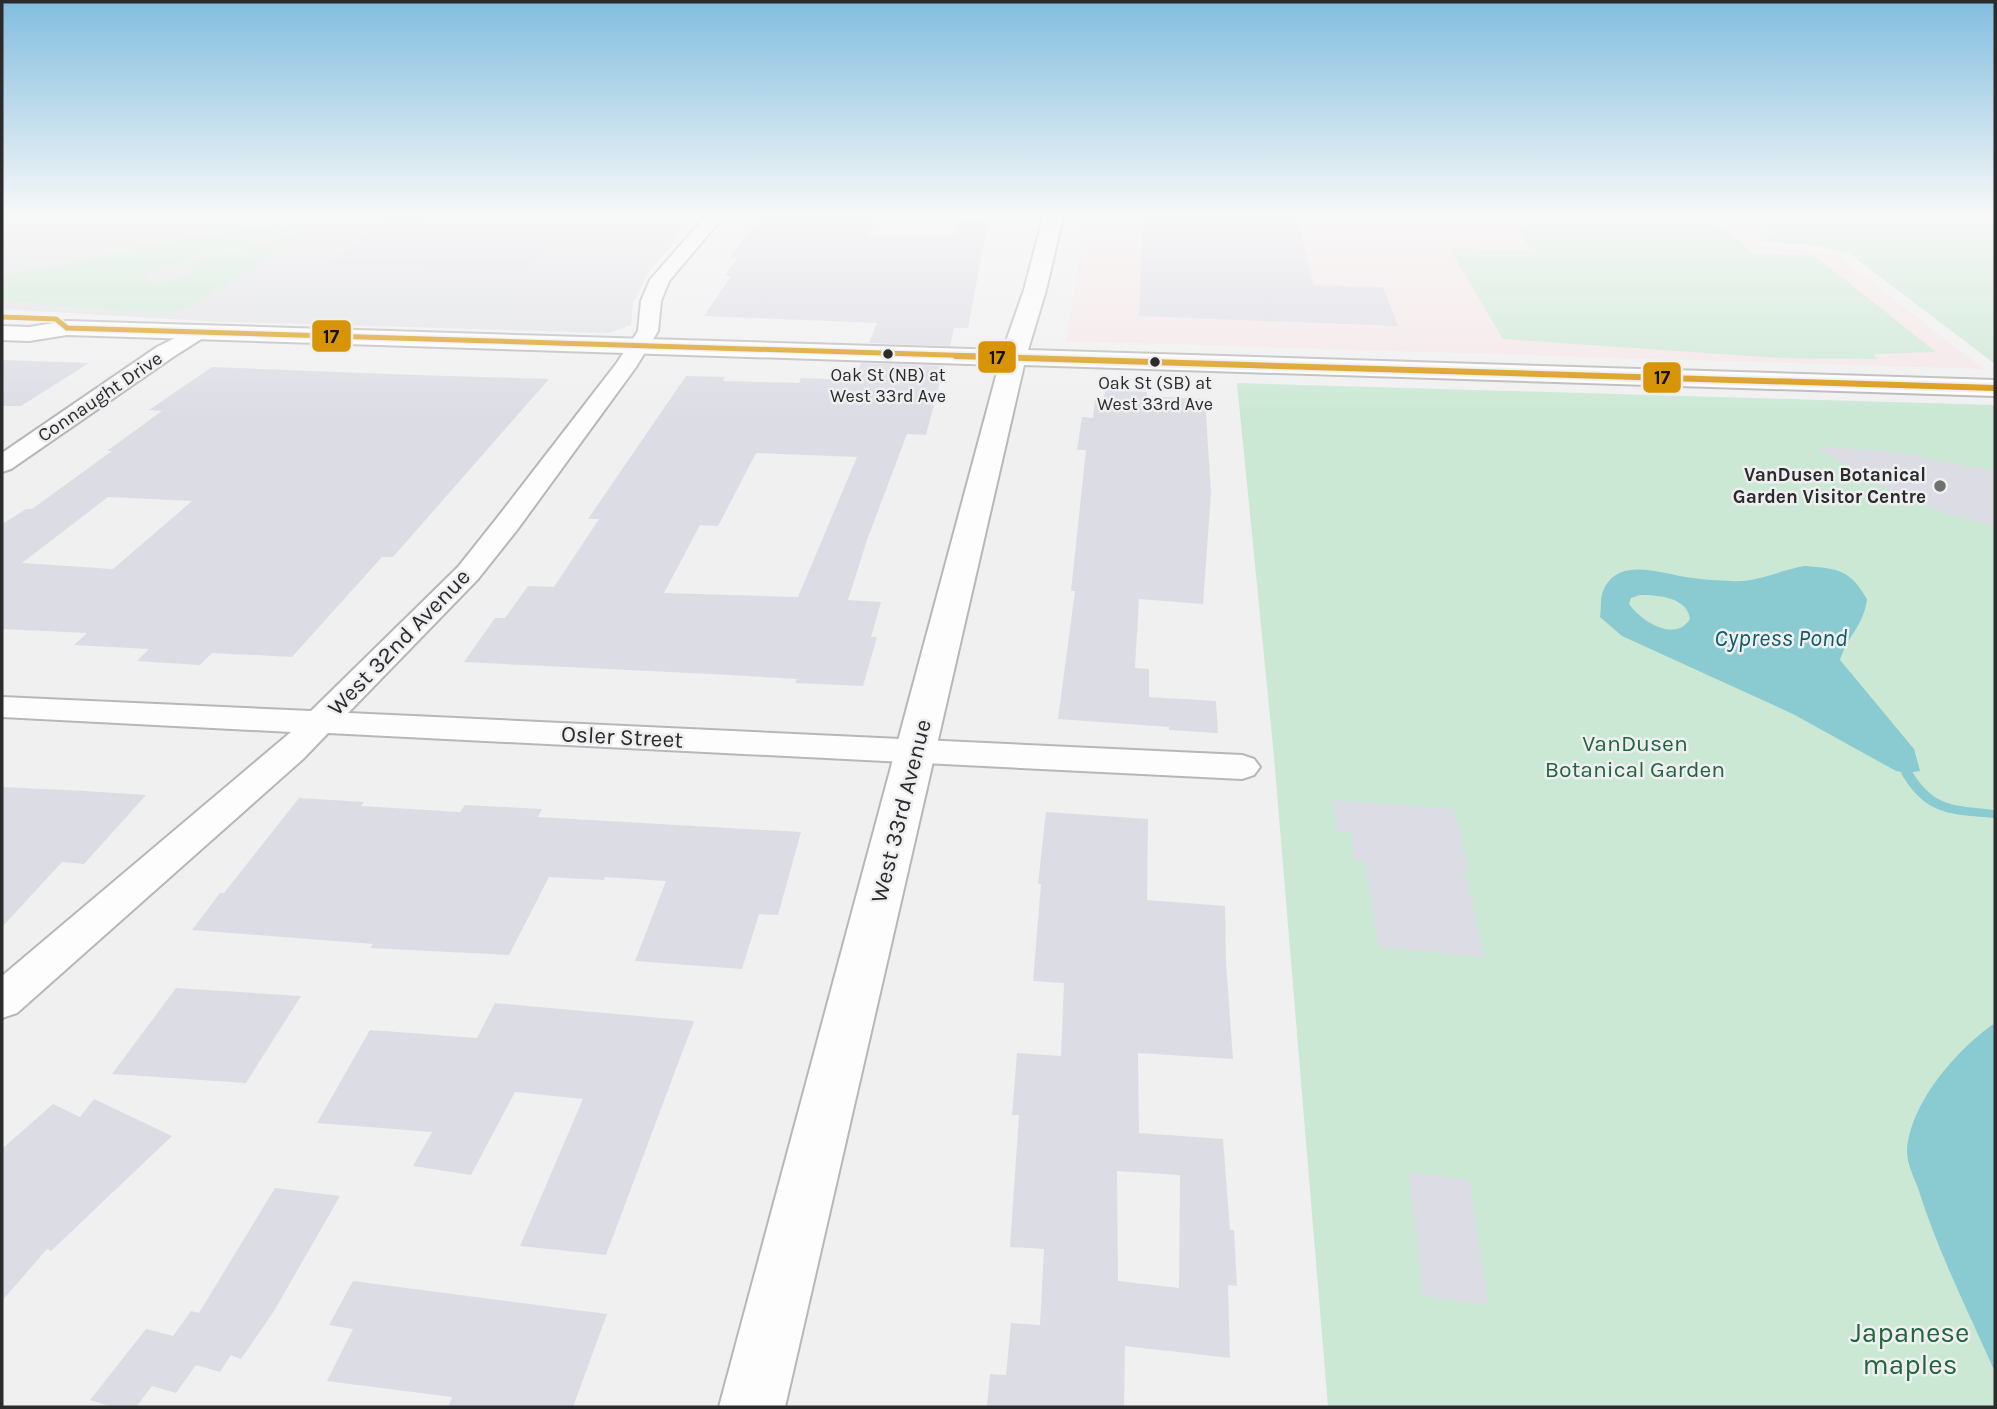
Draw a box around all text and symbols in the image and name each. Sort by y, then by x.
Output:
line badge: 17 [311,319,352,353]
text: 17 [323,326,340,348]
line badge: 17 [977,340,1017,374]
street label: Connaught Drive [34,347,166,447]
marker: Oak St (NB) at West 33rd Ave [881,347,895,361]
text: 17 [989,347,1006,369]
marker: Oak St (SB) at West 33rd Ave [1148,355,1162,369]
line badge: 17 [1642,361,1682,394]
place label: Oak St (NB) at West 33rd Ave [830,364,946,407]
text: 17 [1654,367,1671,389]
place label: Oak St (SB) at West 33rd Ave [1097,372,1213,415]
place label: VanDusen Botanical Garden Visitor Centre [1733,464,1926,508]
marker: VanDusen Botanical Garden Visitor Centre [1932,478,1948,494]
street label: West 32nd Avenue [322,563,476,721]
water label: Cypress Pond [1714,624,1848,652]
street label: West 33rd Avenue [865,716,937,906]
street label: Osler Street [560,720,684,754]
park label: VanDusen Botanical Garden [1545,730,1725,783]
park label: Japanese maples [1851,1316,1969,1381]

